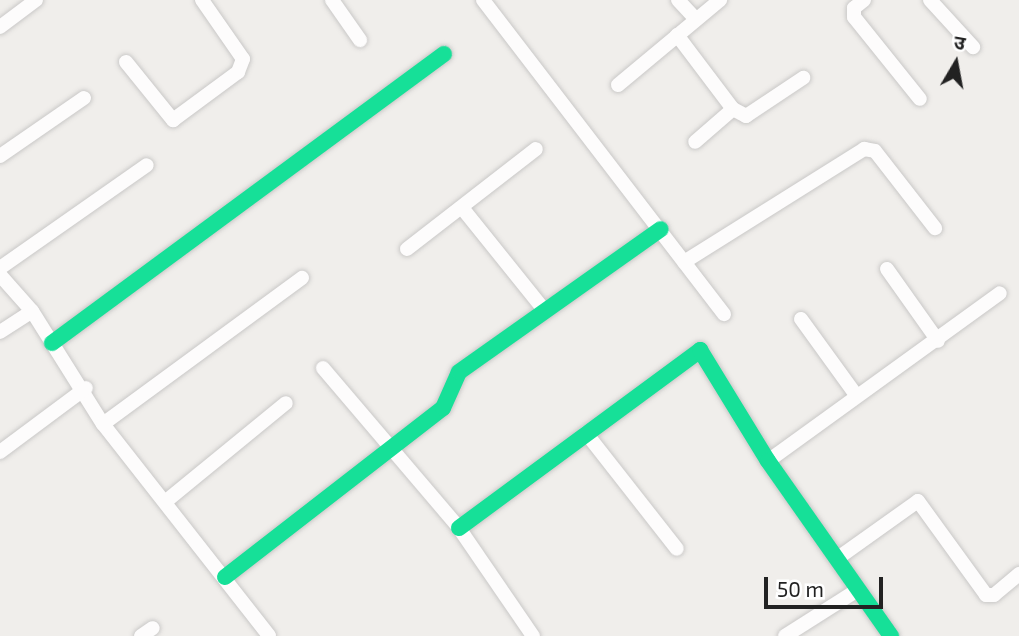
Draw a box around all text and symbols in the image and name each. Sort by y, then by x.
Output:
north arrow [921,28,991,98]
text: उ [952,30,967,54]
scale bar [767,562,886,606]
text: 50 m [777,576,824,601]

